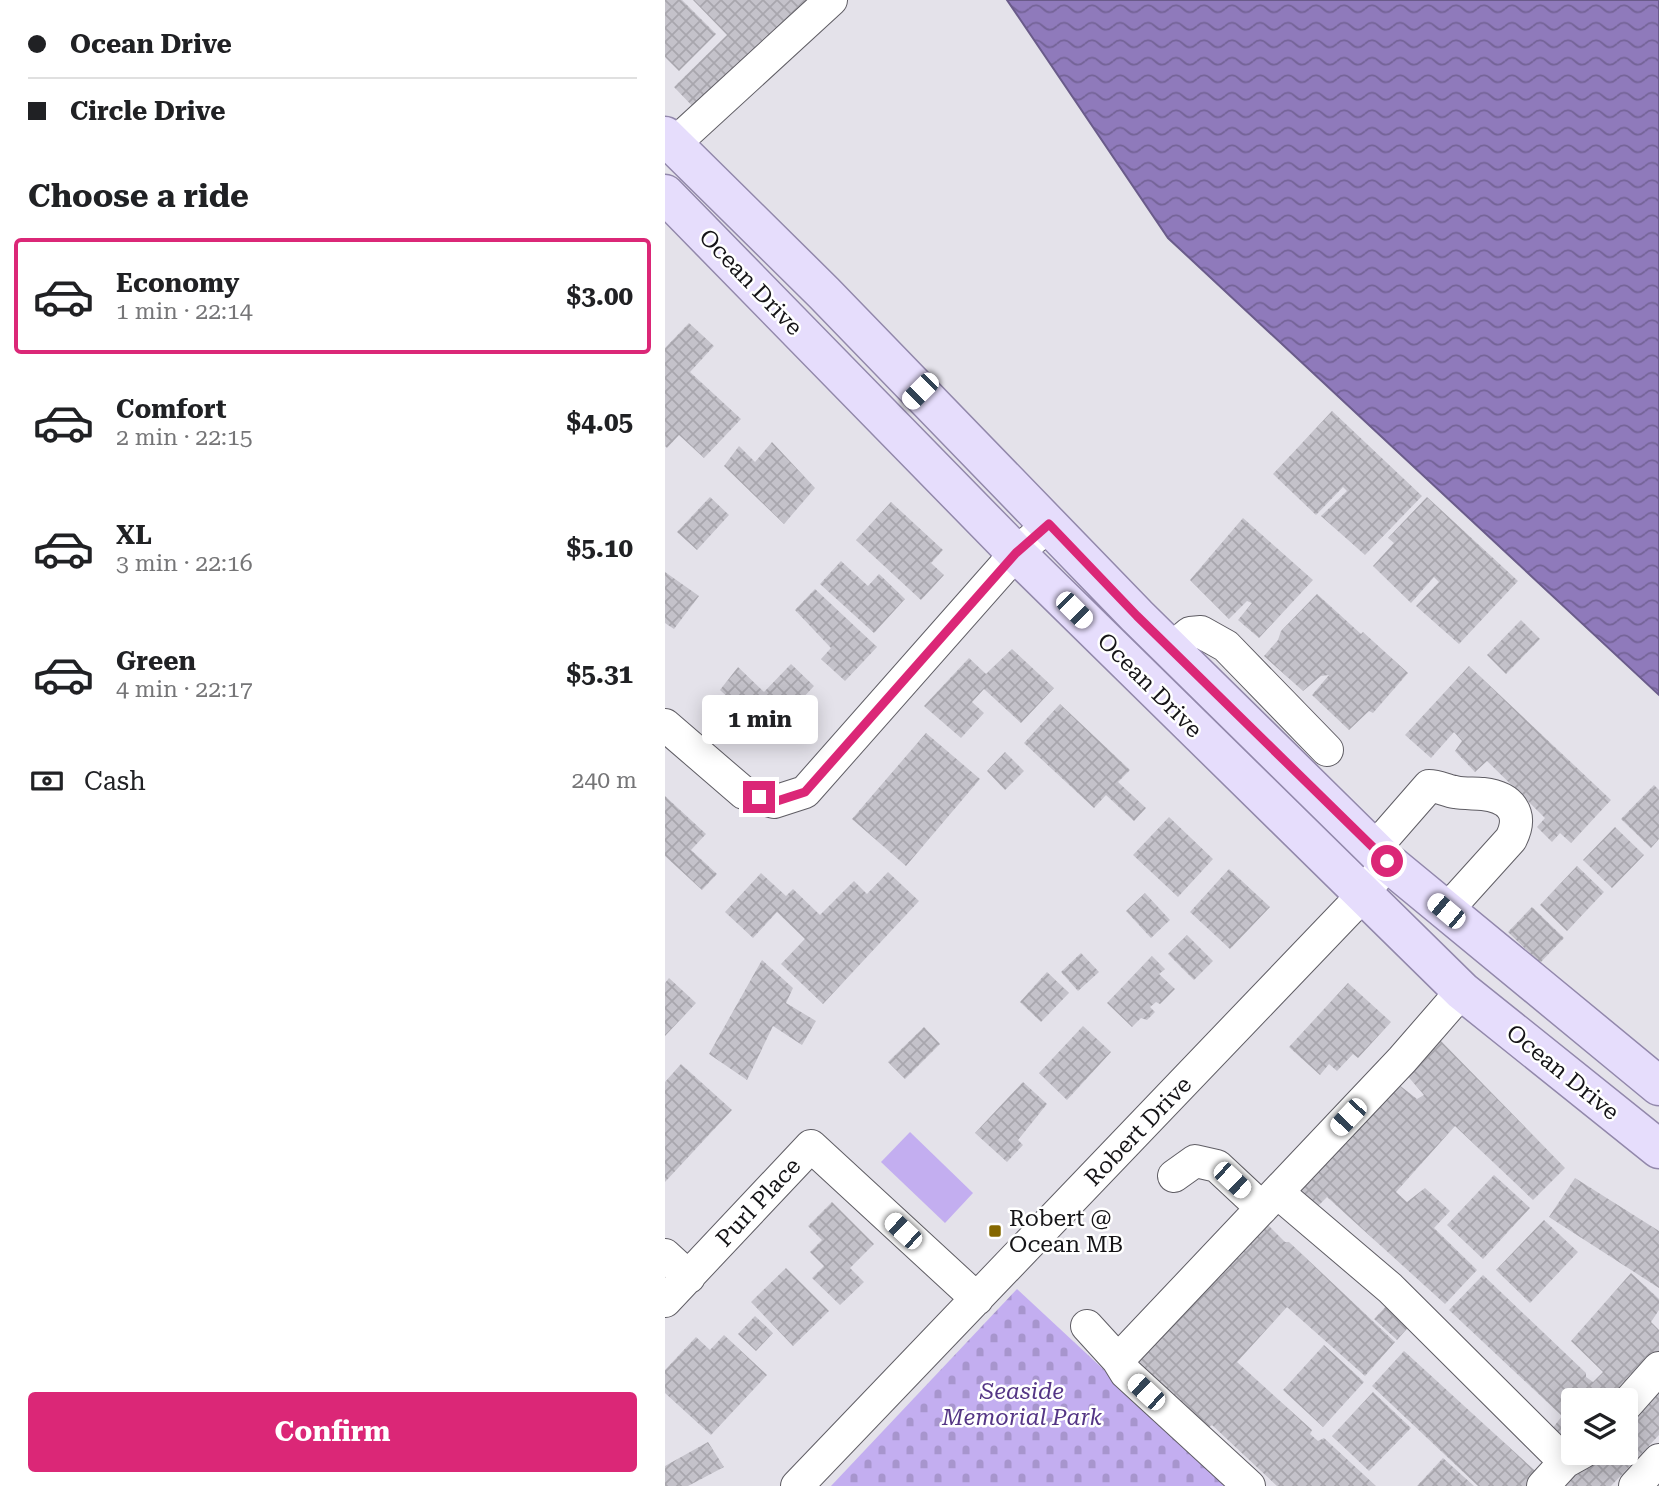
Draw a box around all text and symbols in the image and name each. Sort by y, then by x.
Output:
text: Ocean Drive [70,29,232,59]
text: Circle Drive [70,96,225,126]
text: Choose a ride [28,177,249,215]
street label: Ocean Drive [693,224,808,341]
icon: car [32,265,95,328]
text: Economy [116,268,239,298]
text: $3.00 [567,281,633,311]
text: 1 min · 22:14 [116,298,253,325]
car [898,369,943,413]
icon: car [32,391,95,454]
text: Comfort [116,394,226,424]
text: $4.05 [567,407,633,437]
text: 2 min · 22:15 [116,424,253,451]
icon: car [32,517,95,580]
text: XL [116,520,152,550]
text: $5.10 [567,533,633,563]
text: 3 min · 22:16 [116,550,253,577]
car [1052,588,1097,632]
street label: Ocean Drive [1092,627,1208,743]
icon: car [32,643,95,706]
text: Green [116,646,196,676]
text: $5.31 [567,659,633,689]
text: 4 min · 22:17 [116,676,253,703]
callout: 1 min [701,696,817,744]
text: 1 min [728,706,792,733]
icon: cash [28,762,66,800]
text: Cash [84,766,146,796]
text: 240 m [572,767,637,794]
route end [743,781,775,813]
route start [1371,845,1403,877]
car [1424,889,1469,933]
street label: Ocean Drive [1501,1019,1624,1126]
street label: Robert Drive [1080,1071,1197,1192]
car [1326,1094,1371,1140]
street label: Purl Place [711,1152,806,1252]
car [1210,1158,1255,1202]
place label: Robert @ Ocean MB [1009,1205,1123,1258]
car [881,1209,926,1253]
marker: Robert @ Ocean MB [987,1223,1003,1239]
car [1124,1370,1169,1414]
park label: Seaside Memorial Park [941,1378,1102,1431]
map controls [1561,1388,1638,1465]
button: layers [1561,1388,1638,1465]
button: Confirm [28,1392,637,1472]

